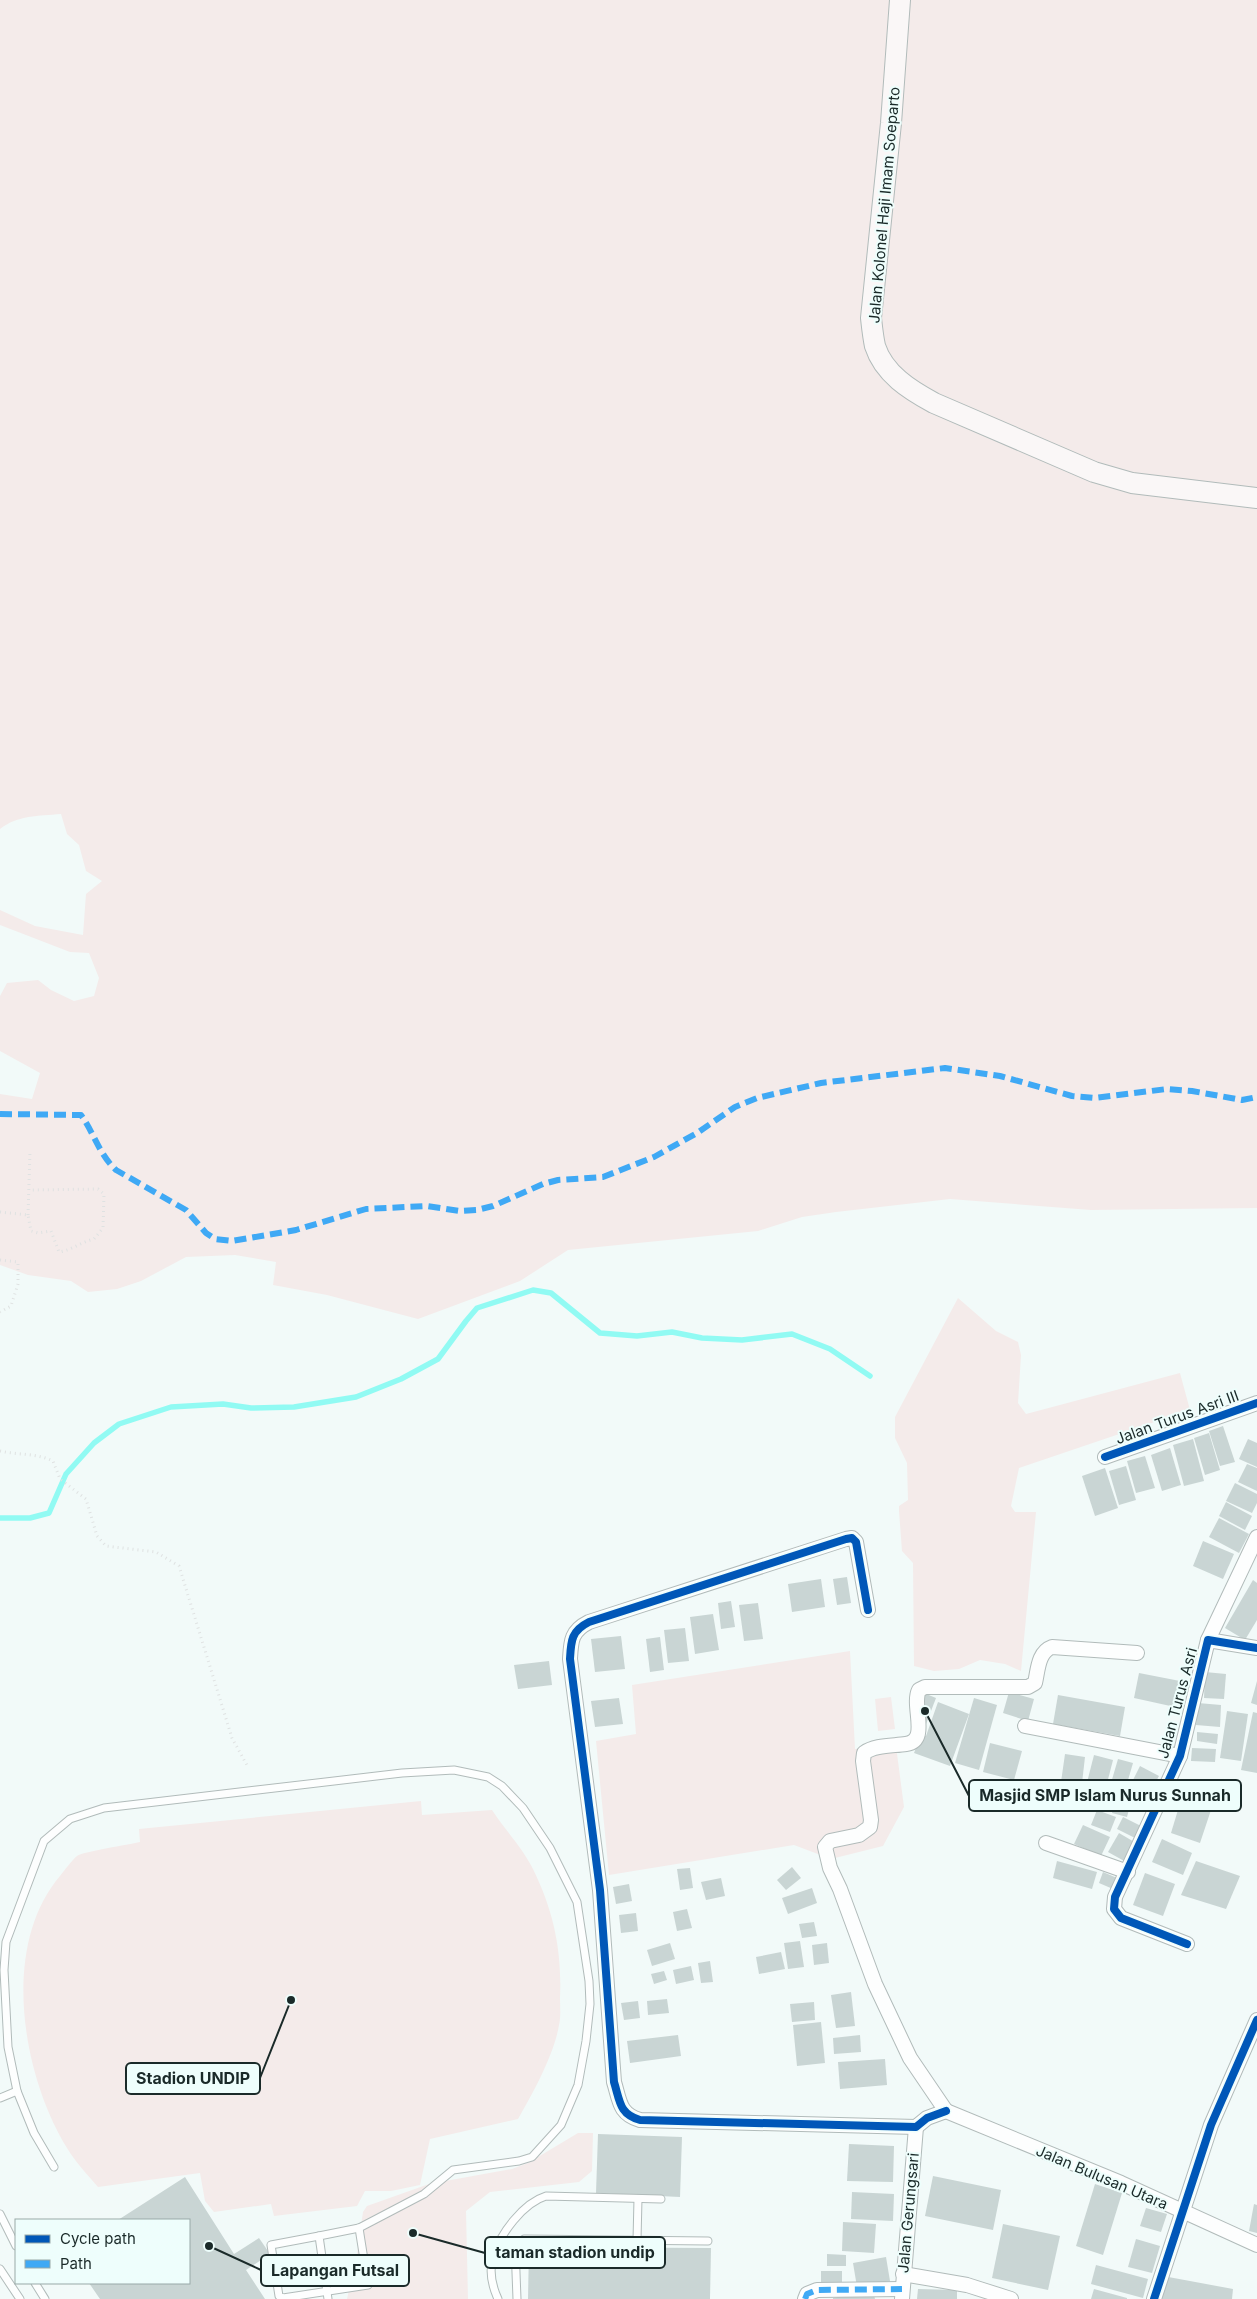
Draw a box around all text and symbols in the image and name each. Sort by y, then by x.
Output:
street label: Jalan Kolonel Haji Imam Soeparto [864,86,904,324]
street label: Jalan Turus Asri III [1113,1386,1241,1448]
street label: Jalan Turus Asri [1153,1645,1201,1761]
callout: Masjid SMP Islam Nurus Sunnah [969,1780,1241,1811]
text: Masjid SMP Islam Nurus Sunnah [979,1785,1231,1805]
callout: Stadion UNDIP [126,2063,260,2094]
text: Stadion UNDIP [136,2068,250,2088]
street label: Jalan Bulusan Utara [1033,2141,1171,2213]
street label: Jalan Gerungsari [893,2152,923,2274]
legend [15,2219,190,2284]
text: Cycle path [60,2229,136,2248]
callout: taman stadion undip [485,2237,665,2268]
text: taman stadion undip [495,2242,655,2262]
text: Path [60,2254,92,2273]
callout: Lapangan Futsal [261,2255,409,2286]
text: Lapangan Futsal [271,2260,399,2280]

